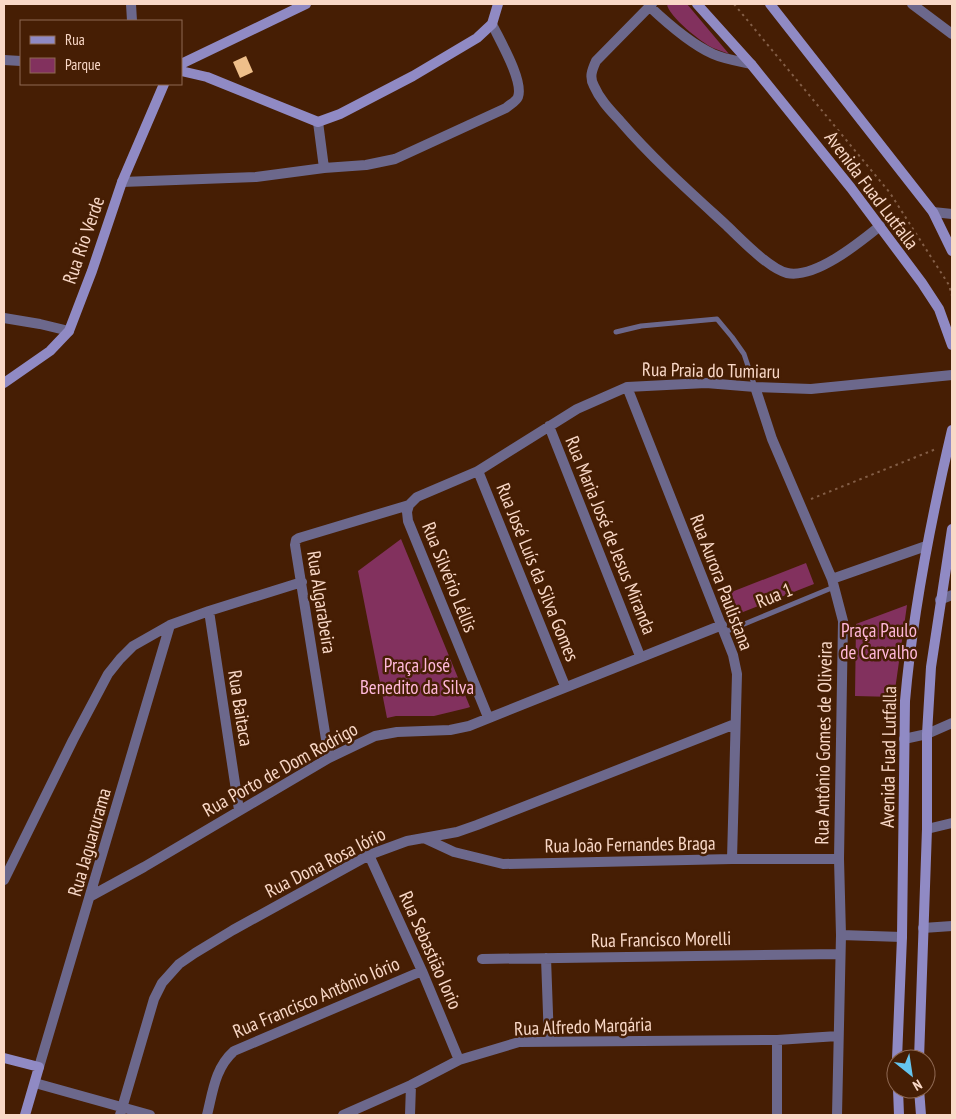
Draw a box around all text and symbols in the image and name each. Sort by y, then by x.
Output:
legend [20,20,182,85]
text: Rua [65,30,85,49]
text: Parque [65,55,101,74]
street label: Avenida Fuad Lutfalla [820,126,924,254]
street label: Rua Rio Verde [57,193,109,287]
street label: Rua Praia do Tumiaru [642,357,780,383]
street label: Rua Maria José de Jesus Miranda [560,432,662,638]
street label: Rua José Luís da Silva Gomes [491,479,585,665]
street label: Rua Aurora Paulistana [685,511,759,653]
street label: Rua Silvério Léllis [417,518,483,636]
street label: Rua Algarabeira [302,549,342,655]
street label: Rua 1 [752,577,796,613]
park label: Praça Paulo de Carvalho [840,618,918,664]
street label: Rua Antônio Gomes de Oliveira [809,641,837,845]
park label: Praça José Benedito da Silva [360,653,474,699]
street label: Rua Baitaca [223,668,259,748]
street label: Avenida Fuad Lutfalla [875,686,901,828]
street label: Rua Porto de Dom Rodrigo [198,716,362,822]
street label: Rua Jaguarurama [62,785,116,899]
street label: Rua Dona Rosa Iório [261,821,389,903]
street label: Rua João Fernandes Braga [544,831,716,857]
street label: Rua Sebastião Iorio [394,887,468,1013]
street label: Rua Francisco Morelli [591,926,731,952]
street label: Rua Francisco Antônio Iório [229,951,403,1043]
street label: Rua Alfredo Margária [514,1012,652,1040]
north arrow [886,1049,936,1099]
text: N [910,1076,925,1095]

